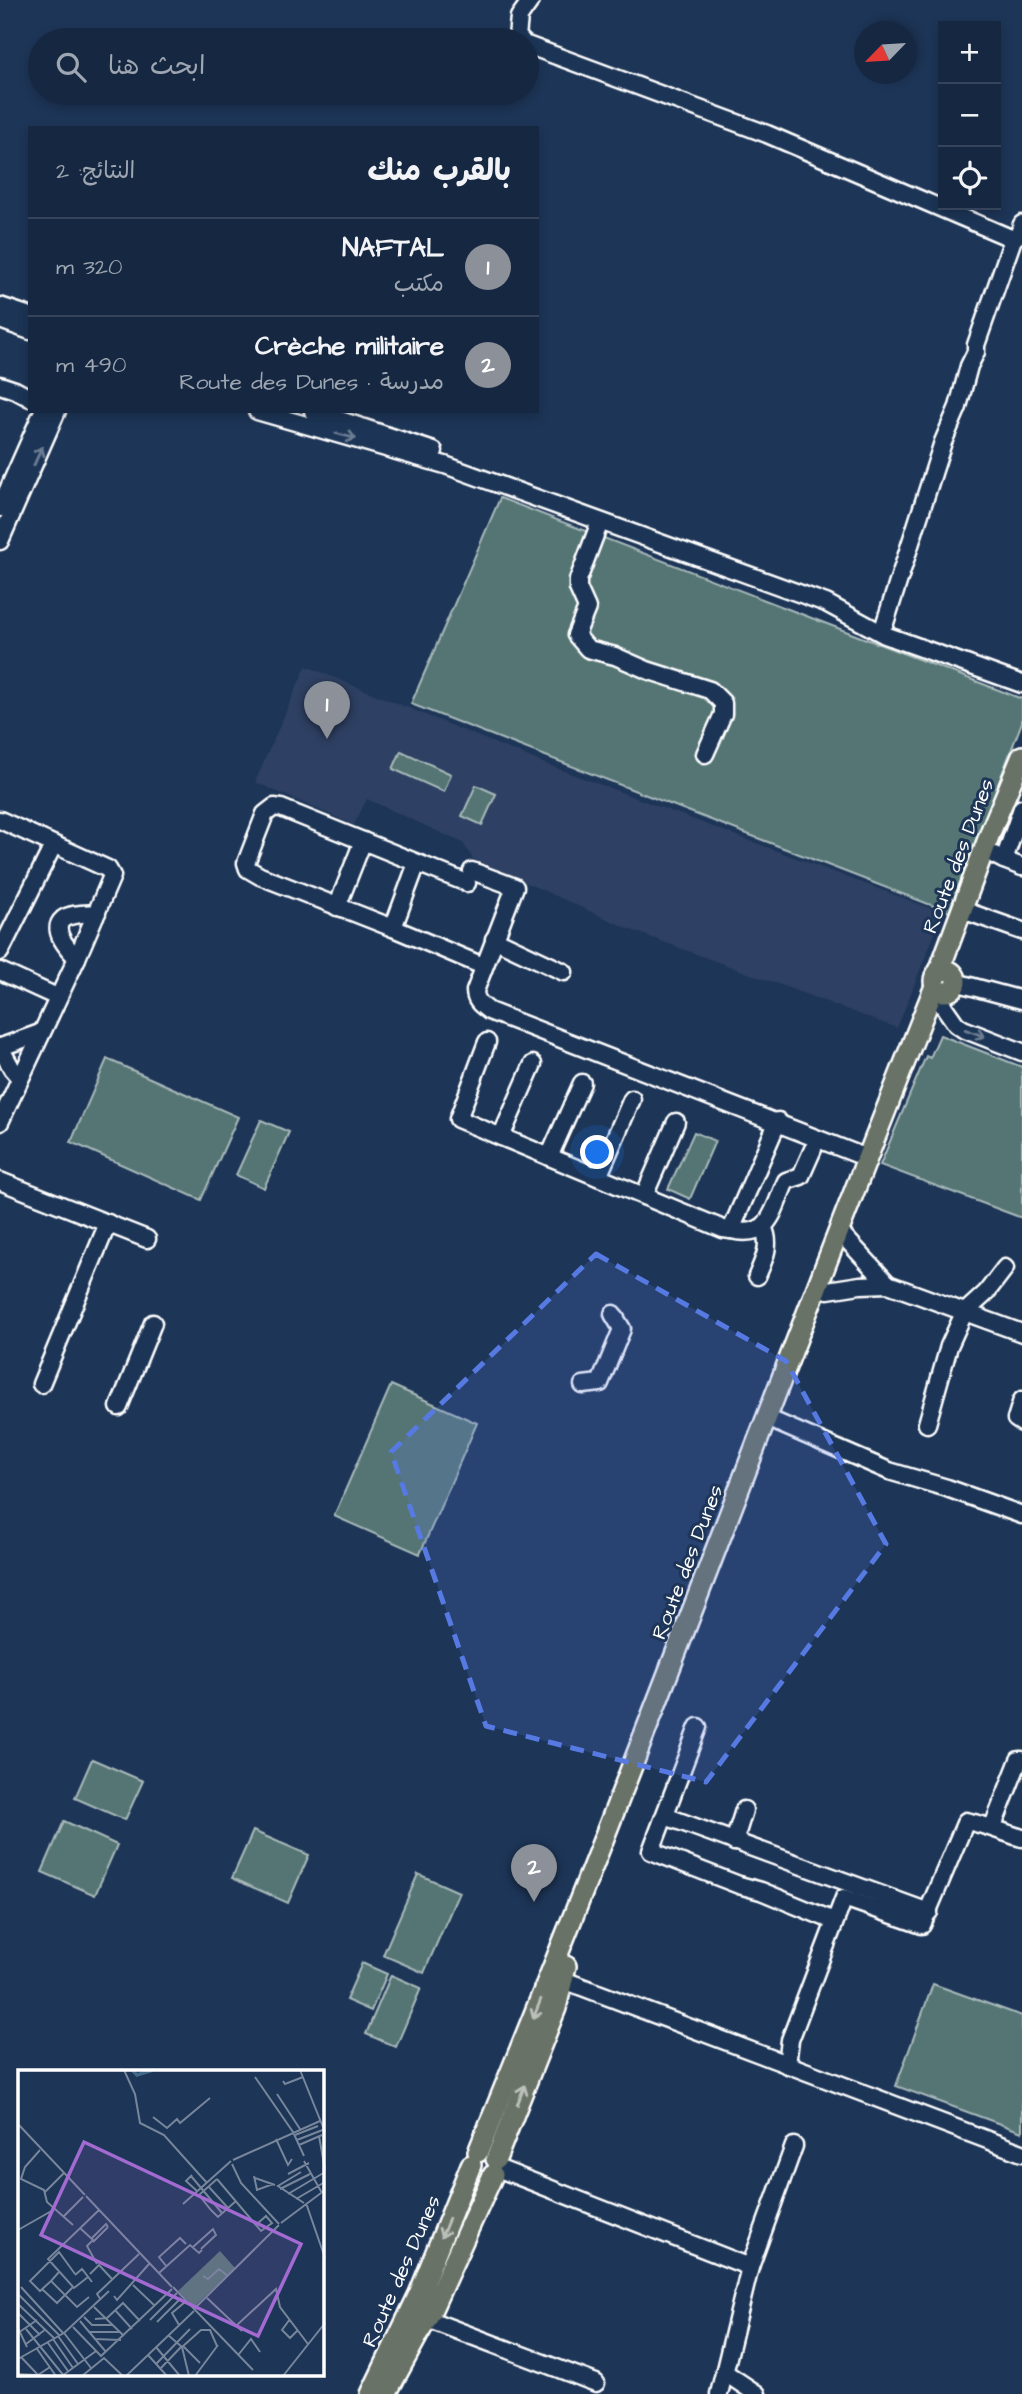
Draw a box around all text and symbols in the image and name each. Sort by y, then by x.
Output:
north arrow [854,21,917,84]
map controls [938,21,1001,210]
button: + [938,21,1001,84]
search box [28,28,539,105]
icon: search [52,48,90,86]
text: ابحث هنا [108,48,205,84]
button: − [938,84,1001,147]
button: locate [938,147,1001,210]
text: بالقرب منك [367,150,511,192]
text: النتائج: 2 [56,155,135,187]
text: NAFTAL [342,230,444,266]
text: 320 m [56,251,123,283]
text: 1 [487,251,489,283]
text: مكتب [394,268,444,300]
text: Crèche militaire [255,328,444,364]
text: 490 m [56,349,126,381]
text: 2 [481,349,495,381]
text: مدرسة · Route des Dunes [179,366,444,398]
one-way arrow [334,430,357,443]
one-way arrow [32,446,45,467]
pin: 1 [304,681,350,739]
street label: Route des Dunes [916,775,1001,938]
one-way arrow [964,1028,986,1040]
your location [580,1135,614,1169]
street label: Route des Dunes [645,1481,730,1644]
pin: 2 [511,1844,557,1902]
one-way arrow [530,1997,543,2019]
inset map [18,2070,324,2376]
one-way arrow [516,2085,529,2107]
street label: Route des Dunes [355,2191,448,2352]
one-way arrow [438,2217,451,2239]

